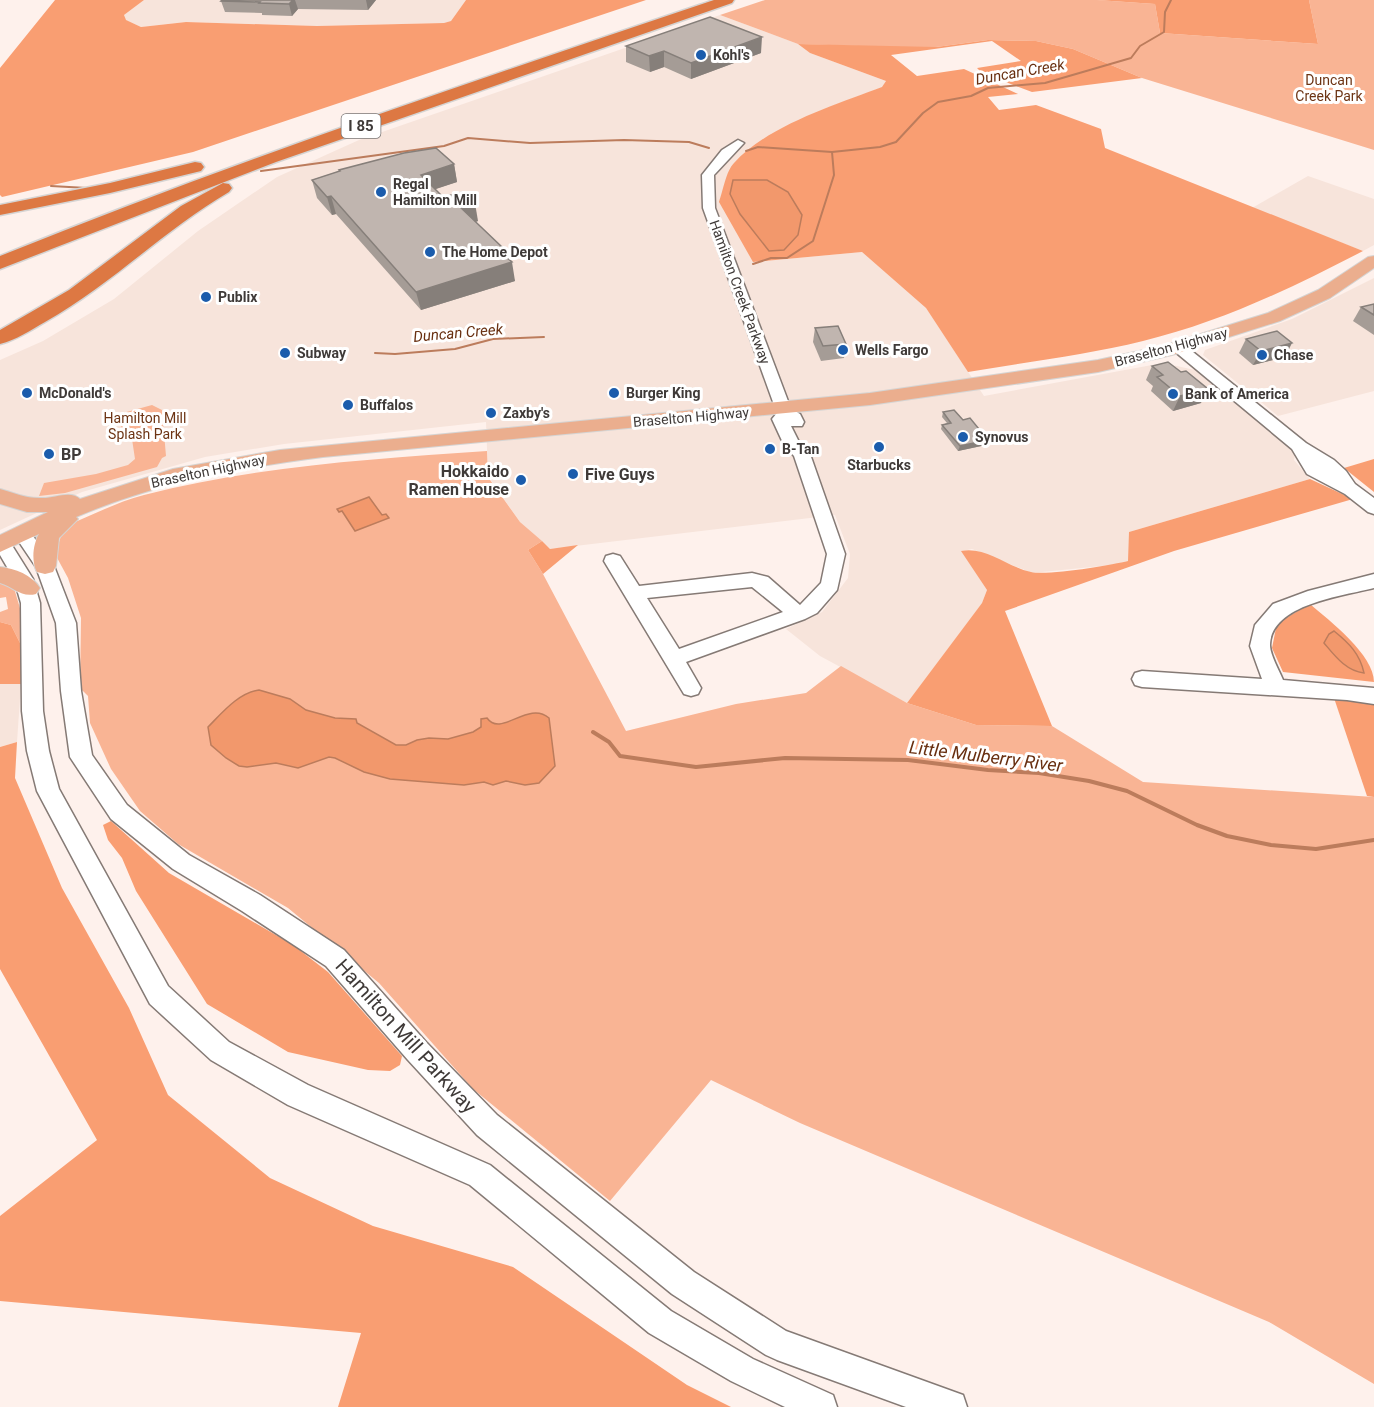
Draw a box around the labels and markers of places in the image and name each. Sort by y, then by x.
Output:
place label: Kohl's [713,47,750,63]
marker: Kohl's [694,48,708,62]
place label: Regal Hamilton Mill [393,176,477,208]
marker: Regal Hamilton Mill [374,185,388,199]
place label: The Home Depot [442,244,548,260]
marker: The Home Depot [423,245,437,259]
place label: Publix [218,289,258,305]
marker: Publix [199,290,213,304]
place label: Wells Fargo [855,342,929,358]
marker: Wells Fargo [836,343,850,357]
place label: Subway [297,345,347,361]
marker: Subway [278,346,292,360]
place label: Chase [1274,347,1314,363]
marker: Chase [1255,348,1269,362]
place label: McDonald's [39,385,111,401]
place label: Burger King [626,385,700,401]
marker: McDonald's [20,386,34,400]
marker: Burger King [607,386,621,400]
place label: Bank of America [1185,386,1290,402]
marker: Bank of America [1166,387,1180,401]
place label: Buffalos [360,397,413,413]
marker: Buffalos [341,398,355,412]
place label: Zaxby's [503,405,550,421]
marker: Zaxby's [484,406,498,420]
place label: Synovus [975,429,1028,445]
marker: Synovus [956,430,970,444]
marker: Starbucks [872,440,886,454]
place label: B-Tan [782,441,820,457]
marker: B-Tan [763,442,777,456]
place label: BP [61,445,82,464]
marker: BP [42,447,56,461]
place label: Starbucks [847,457,911,473]
place label: Hokkaido Ramen House [409,462,509,499]
place label: Five Guys [585,465,655,484]
marker: Five Guys [566,467,580,481]
marker: Hokkaido Ramen House [514,473,528,487]

